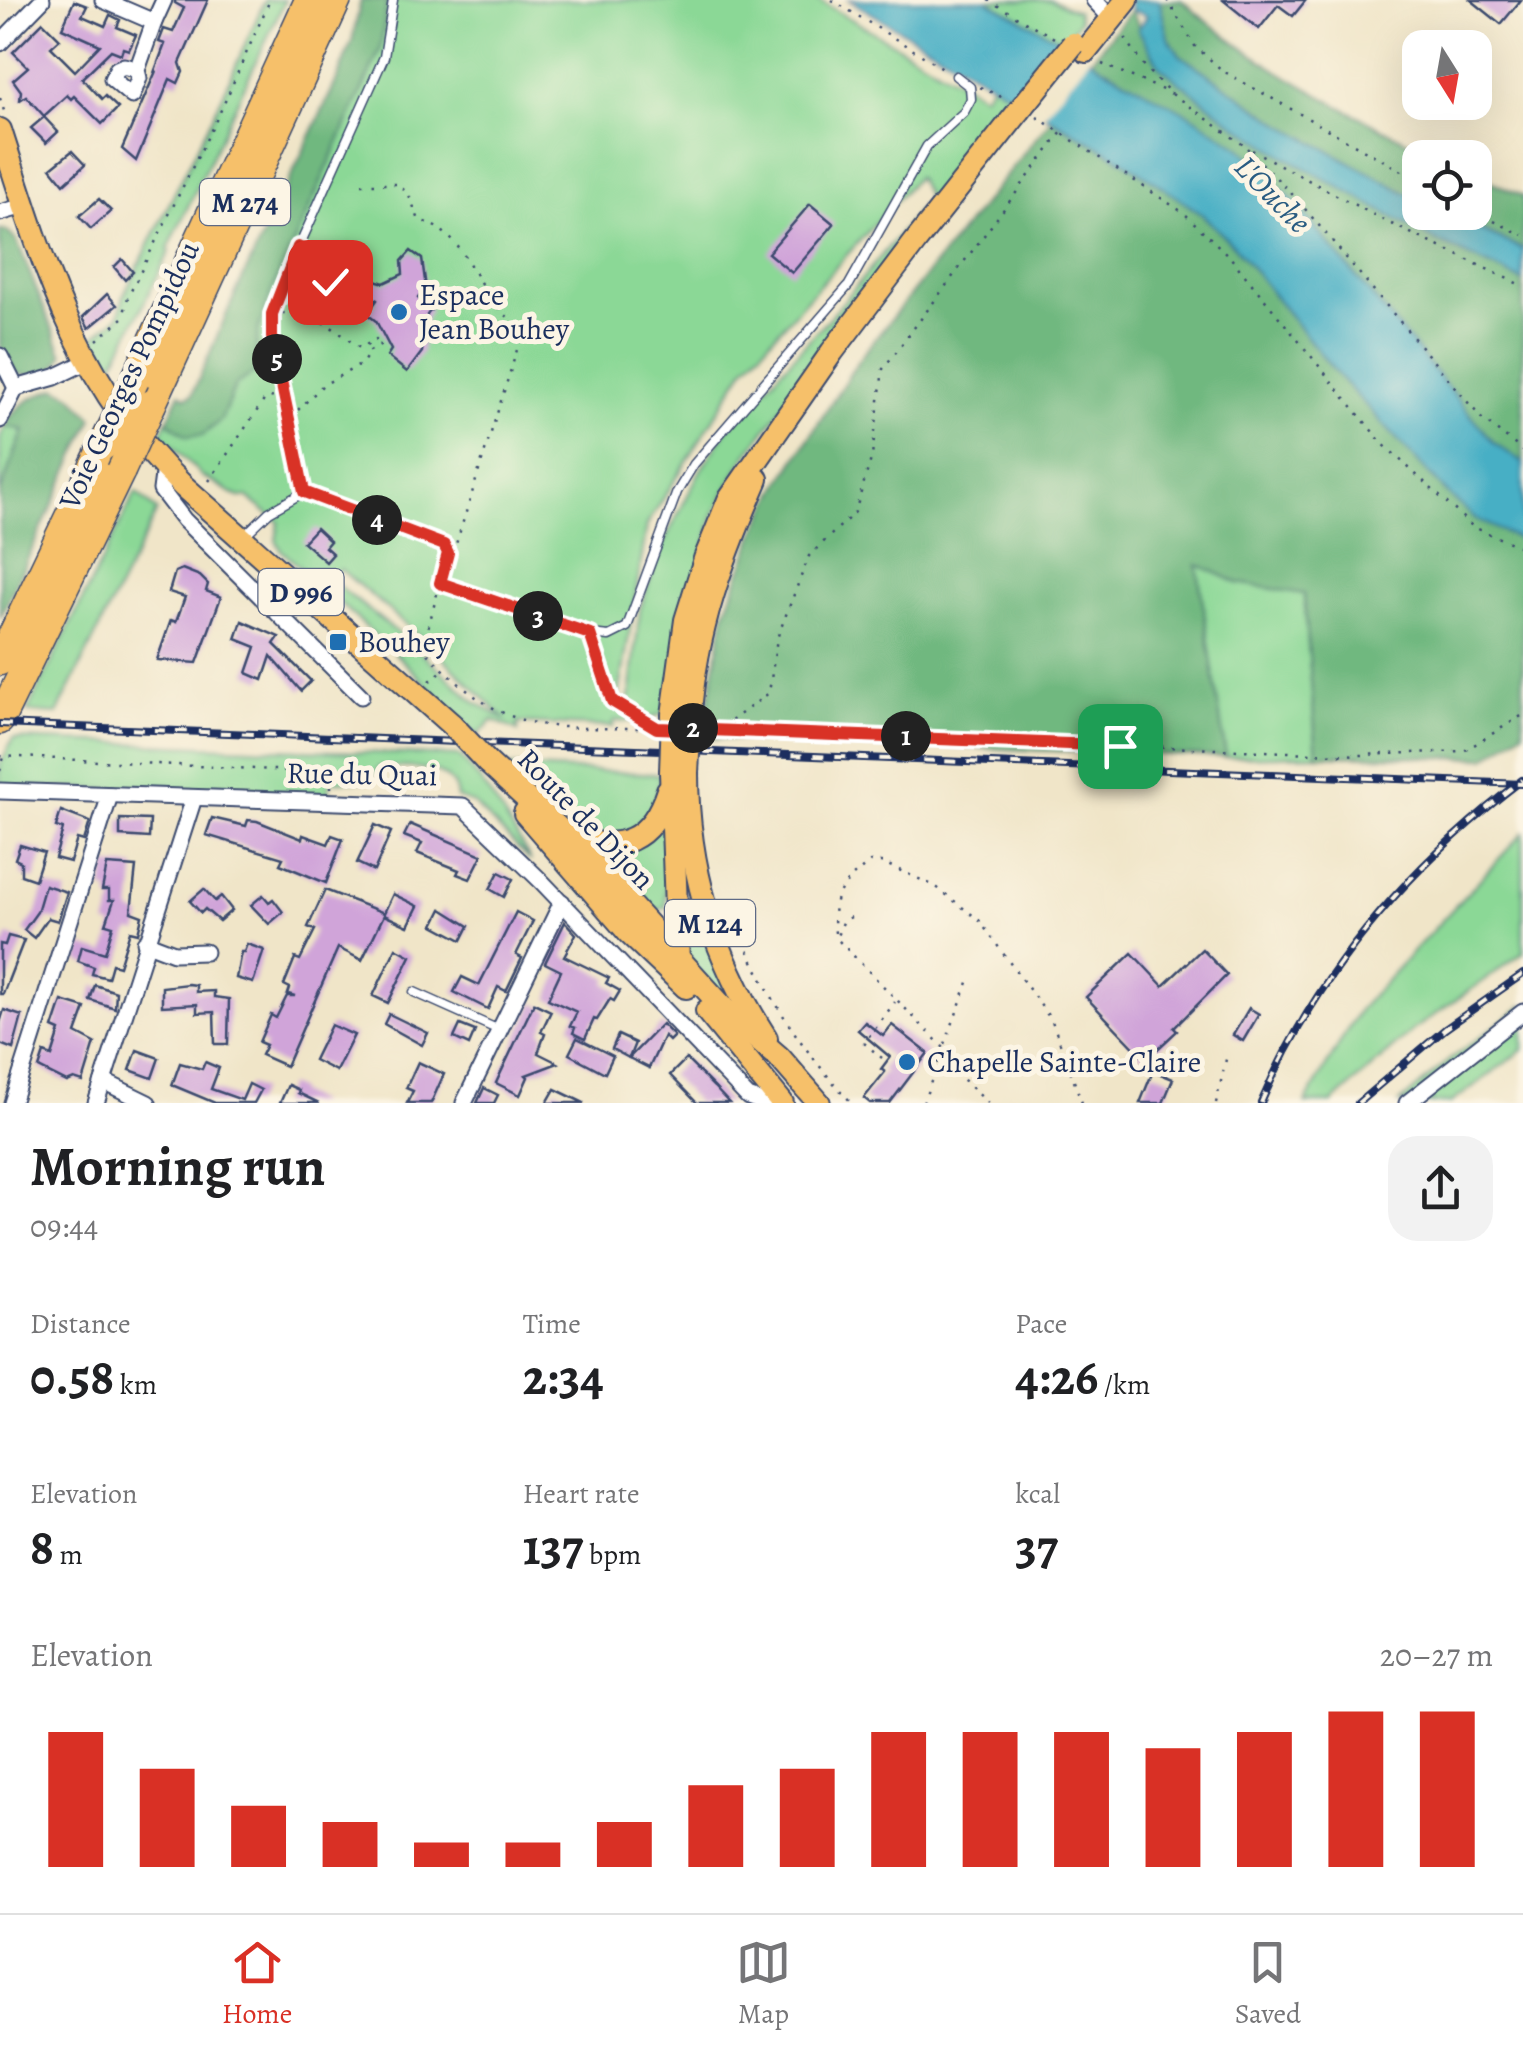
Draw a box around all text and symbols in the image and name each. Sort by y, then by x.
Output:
north arrow [1402,30,1492,120]
map controls [1402,30,1492,230]
button: locate [1402,140,1492,230]
water label: L'Ouche [1225,145,1321,243]
road number: M 274 [200,179,290,225]
street label: Voie Georges Pompidou [49,234,209,516]
pin [288,240,373,325]
icon: check [303,255,358,310]
place label: Espace Jean Bouhey [419,275,570,349]
marker: Espace Jean Bouhey [388,301,410,323]
pin: 5 [252,334,302,384]
text: 5 [271,340,283,378]
pin: 4 [352,495,402,545]
text: 4 [370,501,384,539]
road number: D 996 [258,569,344,615]
pin: 3 [513,591,563,641]
text: 3 [532,597,544,635]
place label: Bouhey [358,622,450,662]
marker: Bouhey [327,631,349,653]
pin: 2 [668,703,718,753]
pin [1078,704,1163,789]
text: 2 [686,709,700,747]
pin: 1 [881,711,931,761]
text: 1 [901,717,911,755]
icon: arrive [1093,719,1148,774]
street label: Route de Dijon [508,740,664,898]
street label: Rue du Quai [286,753,438,795]
road number: M 124 [665,900,755,946]
place label: Chapelle Sainte-Claire [927,1042,1201,1082]
marker: Chapelle Sainte-Claire [896,1051,918,1073]
text: Morning run [30,1129,325,1204]
button: share [1388,1136,1493,1241]
text: 09:44 [30,1204,98,1248]
text: Distance [30,1305,130,1343]
text: Time [523,1305,581,1343]
text: Pace [1015,1305,1067,1343]
text: 0.58 [30,1343,114,1411]
text: 2:34 [523,1343,604,1411]
text: 4:26 [1015,1343,1098,1411]
text: km [114,1366,157,1404]
text: /km [1098,1366,1150,1404]
text: Elevation [30,1475,137,1513]
text: Heart rate [523,1475,640,1513]
text: kcal [1015,1475,1060,1513]
text: 8 [30,1513,54,1581]
text: 137 [523,1513,583,1581]
text: 37 [1015,1513,1058,1581]
text: m [54,1536,83,1574]
text: bpm [583,1536,641,1574]
text: Elevation [30,1633,153,1677]
text: 20–27 m [1380,1633,1493,1677]
tab: Home [222,1935,292,2033]
tab: Map [736,1935,791,2033]
tab: Saved [1235,1935,1301,2033]

